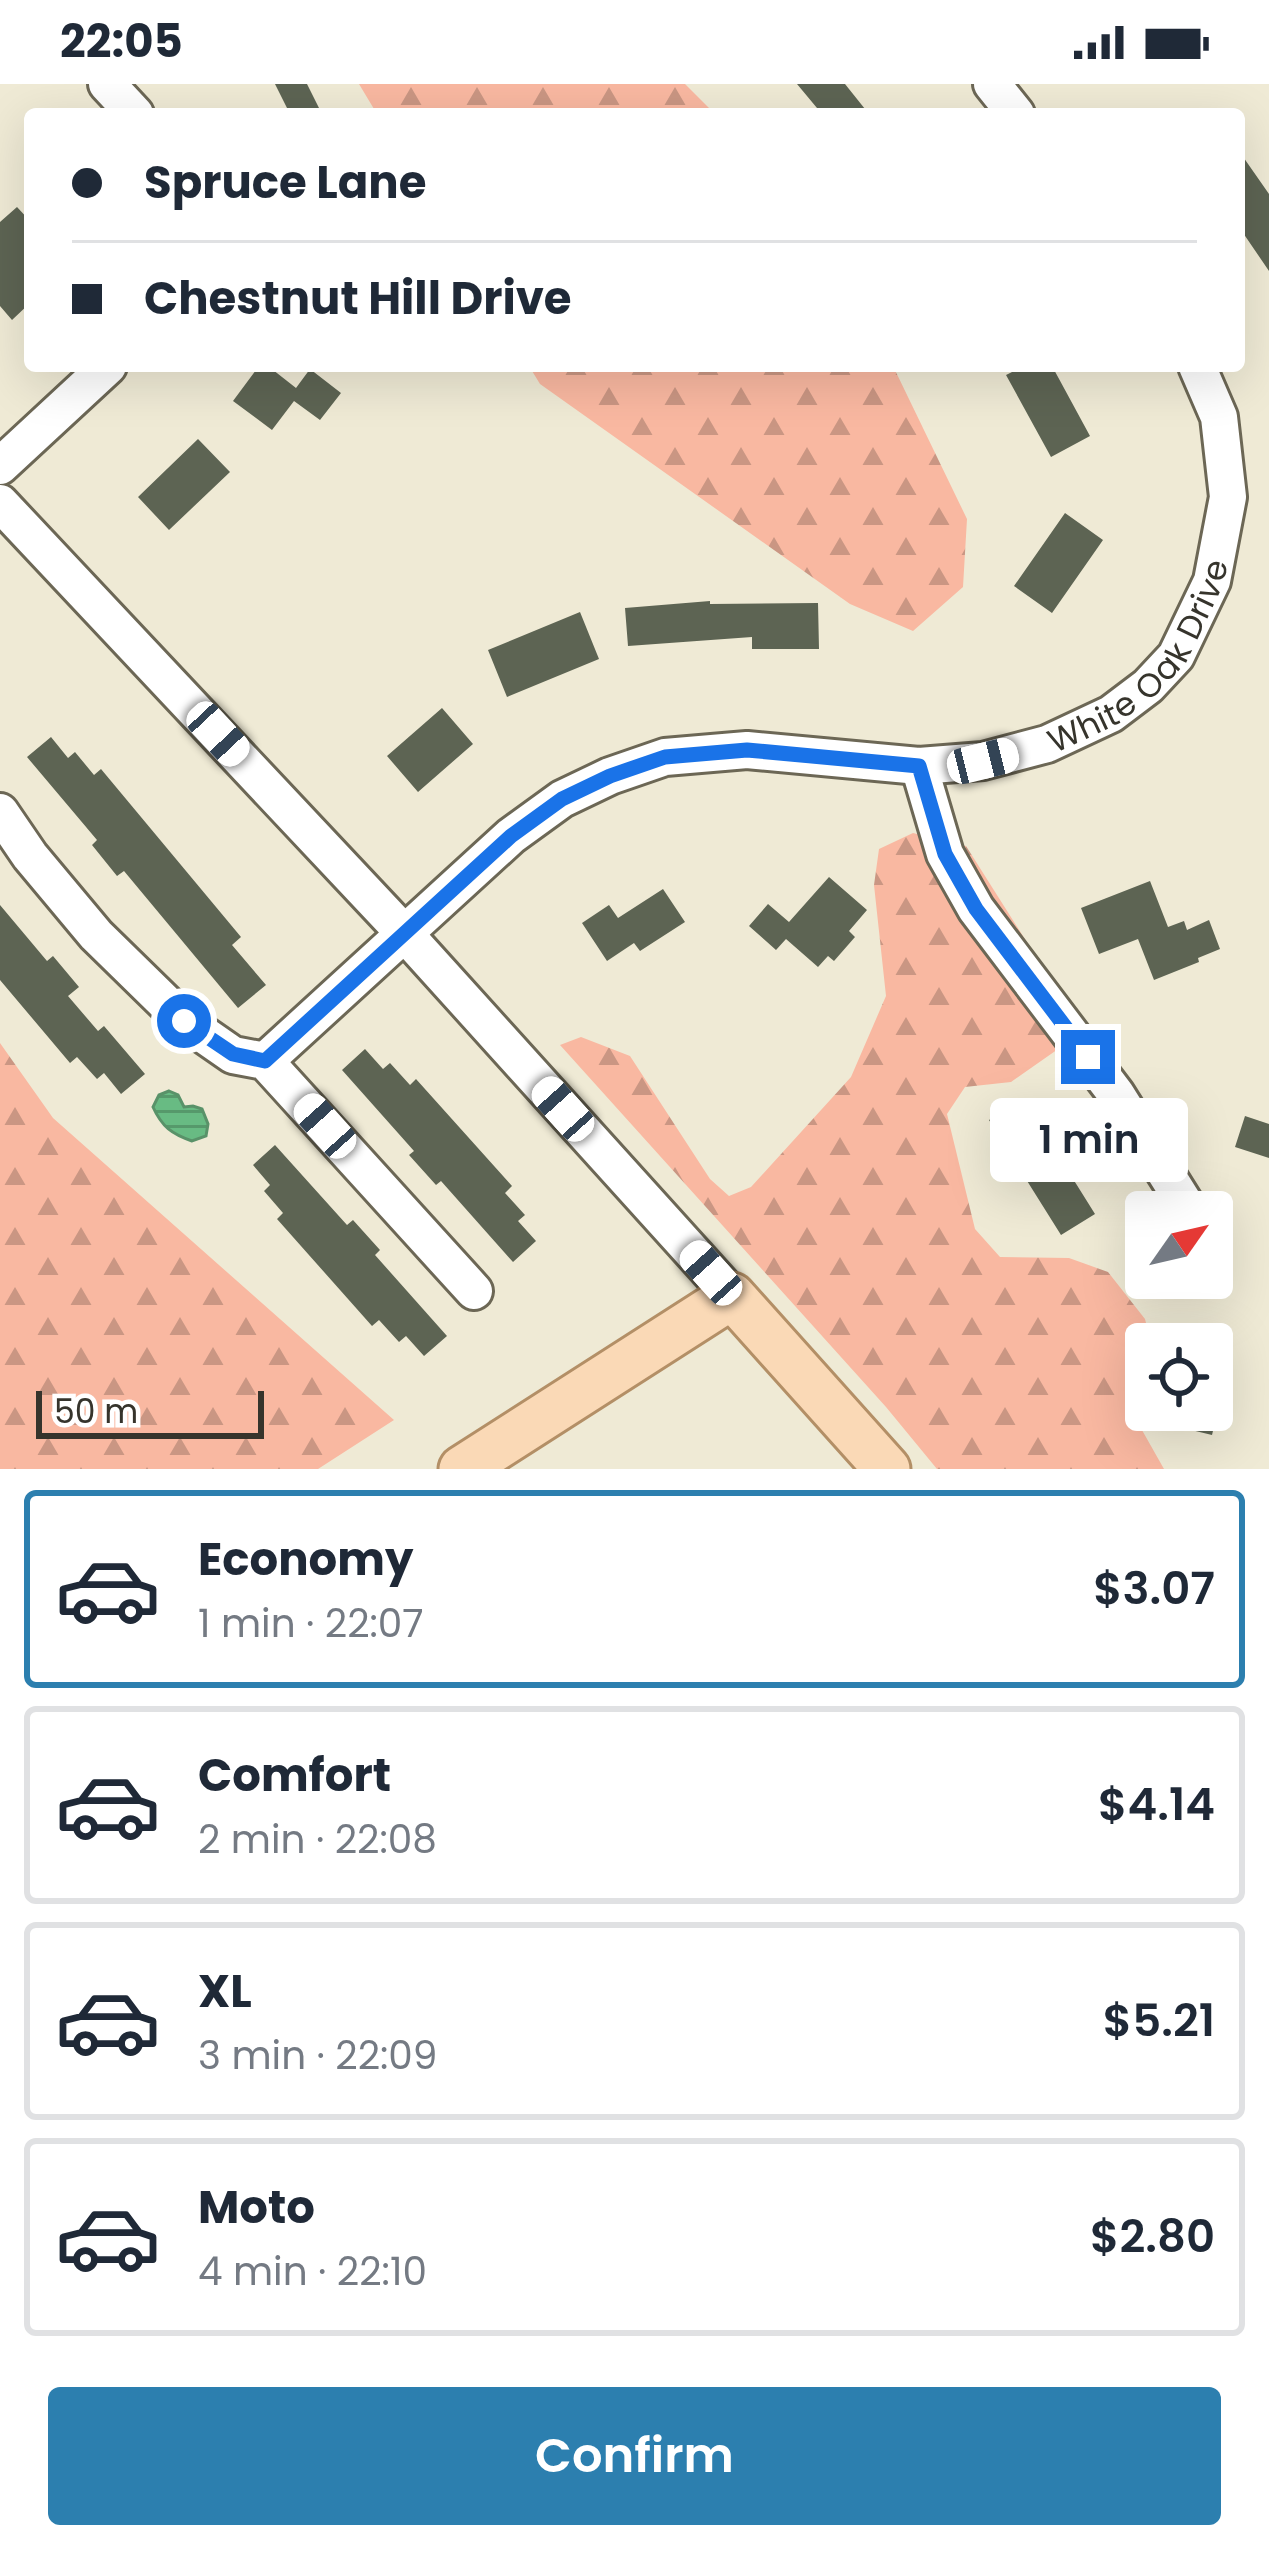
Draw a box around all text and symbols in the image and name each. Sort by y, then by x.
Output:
text: 22:05 [60,10,183,73]
text: Spruce Lane [144,151,426,214]
text: Chestnut Hill Drive [144,267,572,330]
street label: White Oak Drive [1040,556,1240,764]
car [180,695,256,773]
car [944,735,1022,787]
route start [157,994,211,1048]
route end [1061,1030,1115,1084]
car [526,1070,600,1148]
car [288,1087,362,1165]
callout: 1 min [989,1099,1187,1183]
text: 1 min [1039,1112,1139,1167]
north arrow [1125,1191,1233,1299]
map controls [1125,1191,1233,1431]
car [674,1234,748,1312]
button: locate [1125,1323,1233,1431]
scale bar [36,1385,264,1438]
text: 50 m [54,1388,138,1435]
text: Economy [198,1528,413,1591]
icon: car [54,1535,162,1643]
text: $3.07 [1093,1557,1215,1620]
text: 1 min · 22:07 [198,1596,424,1651]
text: Comfort [198,1744,391,1807]
icon: car [54,1751,162,1859]
text: $4.14 [1098,1773,1215,1836]
text: 2 min · 22:08 [198,1812,437,1867]
text: XL [198,1960,252,2023]
icon: car [54,1967,162,2075]
text: $5.21 [1103,1989,1215,2052]
text: 3 min · 22:09 [198,2028,437,2083]
text: Moto [198,2176,315,2239]
icon: car [54,2183,162,2291]
text: $2.80 [1090,2205,1215,2268]
text: 4 min · 22:10 [198,2244,427,2299]
button: Confirm [48,2387,1221,2525]

